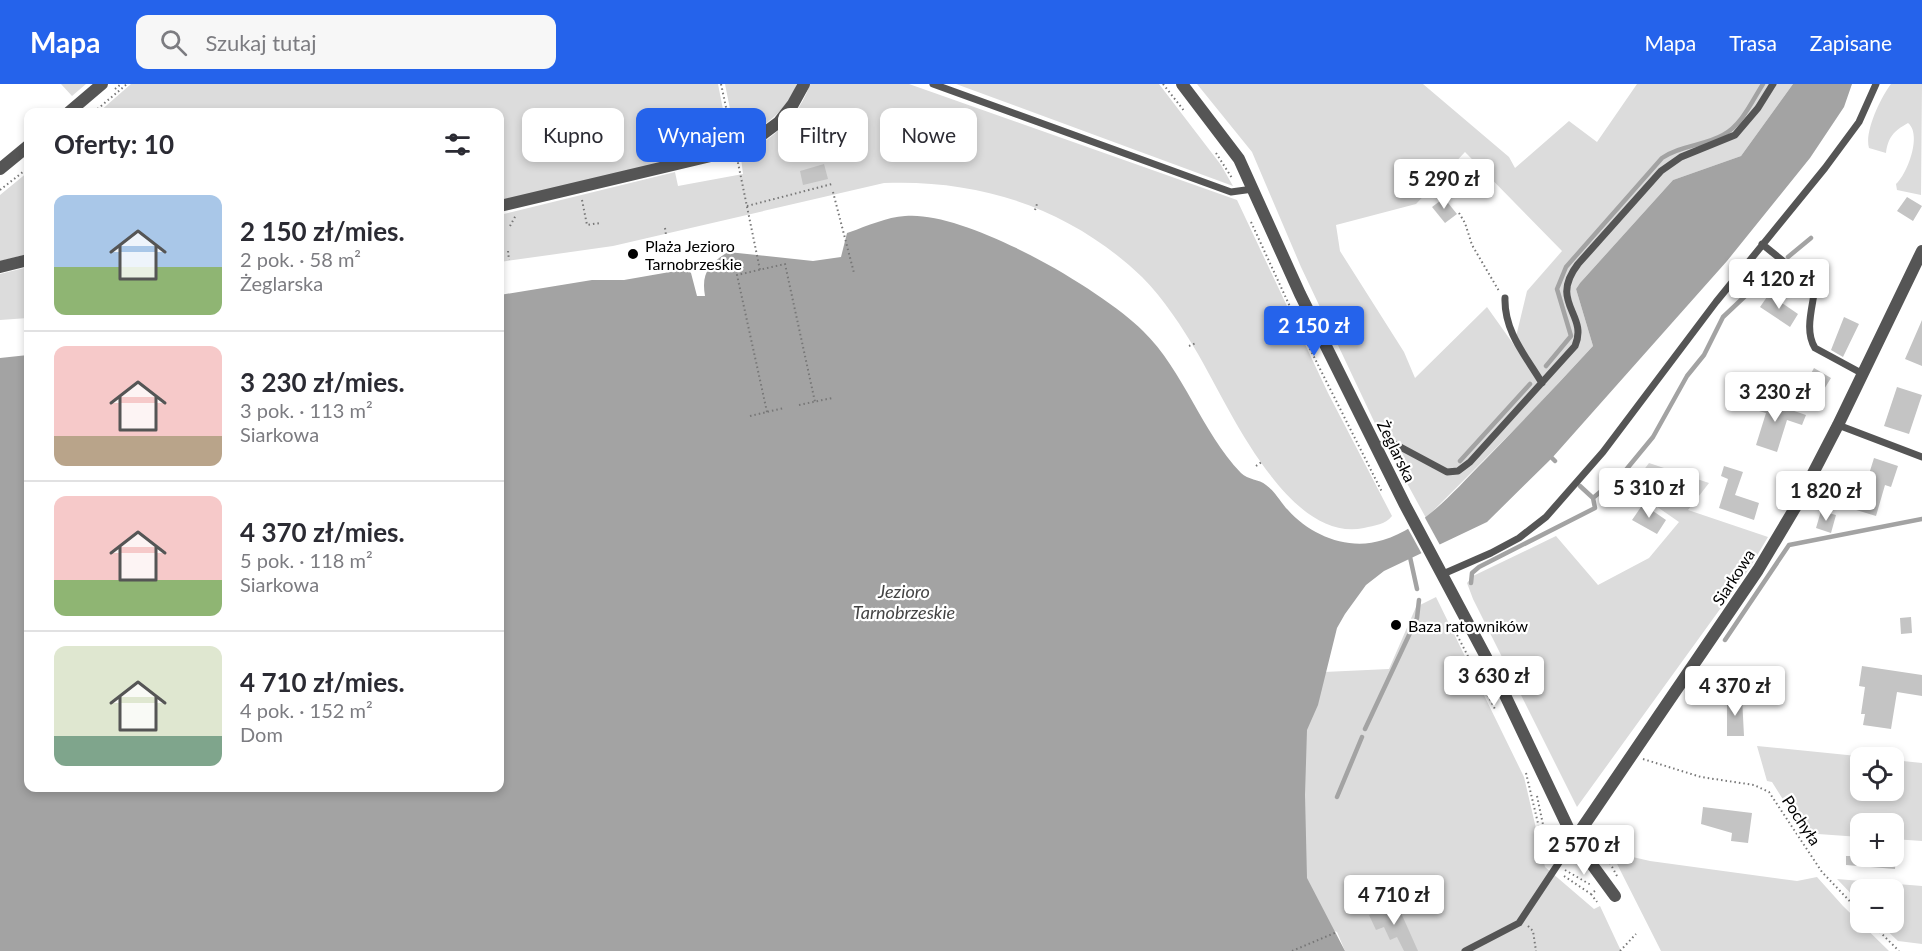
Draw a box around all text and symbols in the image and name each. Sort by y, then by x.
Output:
search box [136,15,556,69]
text: Mapa [30,25,100,59]
icon: search [157,26,190,59]
text: Szukaj tutaj [205,29,316,56]
text: Mapa [1644,30,1696,55]
text: Trasa [1729,30,1777,55]
text: Zapisane [1810,30,1892,55]
chip: Kupno [522,108,624,162]
chip: Wynajem [636,108,766,162]
chip: Filtry [778,108,868,162]
chip: Nowe [880,108,977,162]
text: Oferty: 10 [54,128,174,160]
icon: filters [441,128,474,161]
pin: 5 290 zł [1382,159,1506,210]
text: 5 290 zł [1408,166,1480,190]
text: 2 150 zł/mies. [240,215,405,247]
icon: home [102,219,174,291]
place label: Plaża Jezioro Tarnobrzeskie [645,236,742,273]
text: 2 pok. · 58 m² [240,247,361,271]
marker: Plaża Jezioro Tarnobrzeskie [626,247,640,261]
pin: 4 120 zł [1717,259,1841,310]
text: 4 120 zł [1743,266,1815,290]
text: Żeglarska [240,271,323,295]
pin: 2 150 zł [1252,306,1376,357]
text: 2 150 zł [1278,313,1350,337]
text: 3 230 zł/mies. [240,366,405,398]
icon: home [102,370,174,442]
pin: 3 230 zł [1713,372,1837,423]
text: 3 230 zł [1739,379,1811,403]
text: 3 pok. · 113 m² [240,398,373,422]
street label: Żeglarska [1374,417,1420,485]
text: Siarkowa [240,422,319,446]
pin: 5 310 zł [1587,468,1711,519]
pin: 1 820 zł [1764,471,1888,522]
text: 5 310 zł [1613,475,1685,499]
text: 1 820 zł [1790,478,1862,502]
text: 4 370 zł/mies. [240,516,405,548]
icon: home [102,520,174,592]
street label: Siarkowa [1708,545,1758,609]
text: 5 pok. · 118 m² [240,548,373,572]
text: Siarkowa [240,572,319,596]
water label: Jezioro Tarnobrzeskie [853,580,955,623]
place label: Baza ratowników [1408,616,1529,635]
marker: Baza ratowników [1389,618,1403,632]
pin: 3 630 zł [1432,656,1556,707]
text: 3 630 zł [1458,663,1530,687]
text: 4 710 zł/mies. [240,666,405,698]
pin: 4 370 zł [1673,666,1797,717]
icon: home [102,670,174,742]
text: 4 370 zł [1699,673,1771,697]
text: 4 pok. · 152 m² [240,698,373,722]
text: Dom [240,722,283,746]
map controls [1850,747,1904,933]
button: locate [1850,747,1904,801]
street label: Pochyła [1779,791,1825,849]
button: + [1850,813,1904,867]
pin: 2 570 zł [1522,825,1646,876]
text: 2 570 zł [1548,832,1620,856]
pin: 4 710 zł [1332,875,1456,926]
button: − [1850,879,1904,933]
text: 4 710 zł [1358,882,1430,906]

